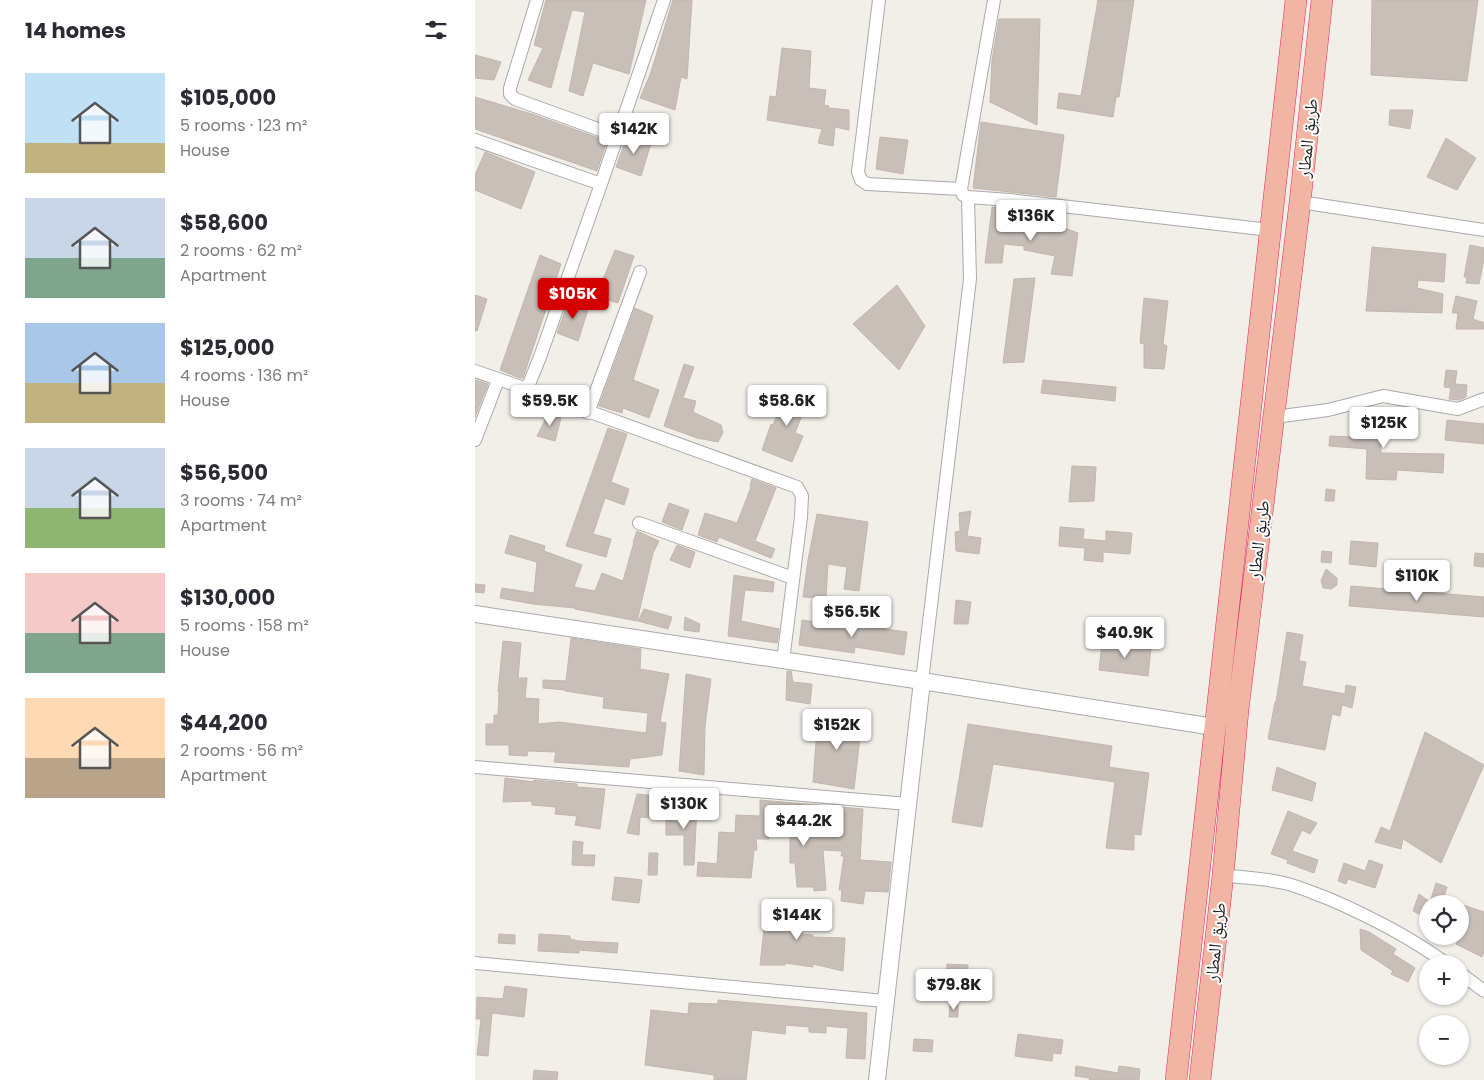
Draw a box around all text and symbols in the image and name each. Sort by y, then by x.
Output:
text: 14 homes [25,16,126,45]
icon: filters [422,16,450,44]
text: $105,000 [180,83,276,112]
icon: home [65,93,125,153]
street label: طريق المطار [1290,97,1324,180]
pin: $142K [599,112,669,155]
text: 5 rooms · 123 m² [180,114,307,137]
text: $142K [610,117,658,140]
text: House [180,139,230,162]
pin: $136K [996,200,1066,242]
text: $136K [1007,204,1055,227]
text: $58,600 [180,208,268,237]
icon: home [65,218,125,278]
text: 2 rooms · 62 m² [180,239,302,262]
text: Apartment [180,264,267,287]
pin: $105K [538,278,608,320]
text: $105K [549,282,597,305]
text: $125,000 [180,333,274,362]
icon: home [65,343,125,403]
text: 4 rooms · 136 m² [180,364,308,387]
pin: $59.5K [509,384,591,427]
pin: $58.6K [746,384,828,427]
text: House [180,389,230,412]
text: $59.5K [522,389,578,412]
text: $58.6K [758,389,816,412]
pin: $125K [1349,406,1419,449]
text: $125K [1360,411,1408,434]
text: $56,500 [180,458,268,487]
icon: home [65,468,125,528]
text: 3 rooms · 74 m² [180,489,302,512]
street label: طريق المطار [1241,499,1275,582]
text: Apartment [180,514,267,537]
pin: $110K [1382,560,1452,602]
text: $110K [1395,564,1439,587]
text: $130,000 [180,583,275,612]
icon: home [65,593,125,653]
pin: $56.5K [811,596,893,638]
text: $56.5K [823,600,881,623]
text: 5 rooms · 158 m² [180,614,309,637]
pin: $40.9K [1084,616,1166,659]
text: $40.9K [1096,621,1154,644]
text: House [180,639,230,662]
text: $44,200 [180,708,268,737]
pin: $152K [802,708,872,751]
text: $152K [813,713,861,736]
icon: home [65,718,125,778]
text: 2 rooms · 56 m² [180,739,303,762]
text: Apartment [180,764,267,787]
pin: $130K [649,788,719,830]
text: $130K [660,792,708,815]
pin: $44.2K [763,804,845,847]
text: $44.2K [776,809,833,832]
map controls [1419,895,1469,1065]
button: locate [1419,895,1469,945]
pin: $144K [762,898,832,941]
street label: طريق المطار [1198,901,1232,984]
text: $144K [772,903,822,926]
button: + [1419,955,1469,1005]
pin: $79.8K [913,968,995,1011]
text: $79.8K [927,973,981,996]
button: − [1419,1015,1469,1065]

